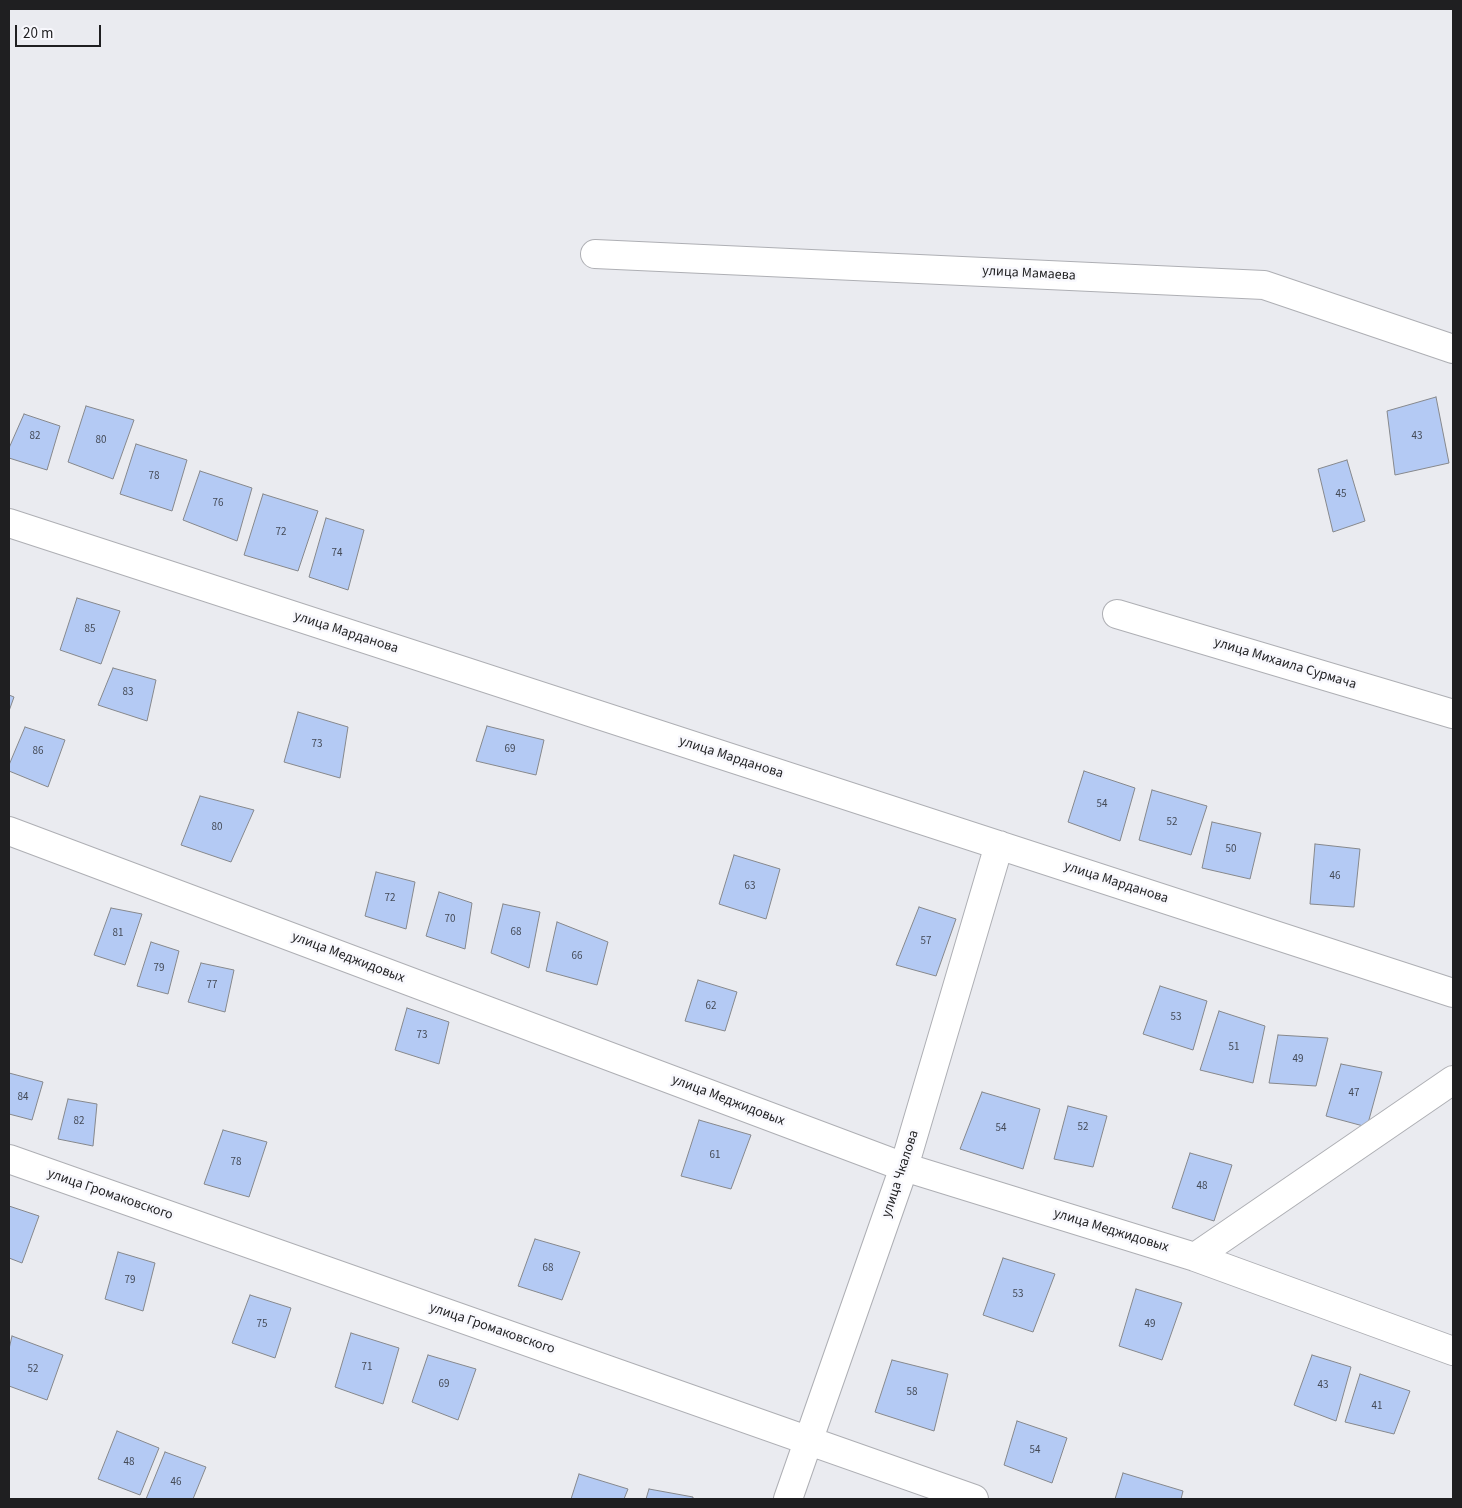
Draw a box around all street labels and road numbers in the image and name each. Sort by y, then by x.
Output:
street label: улица Мамаева [982,263,1076,285]
street label: улица Марданова [292,608,400,658]
street label: улица Михаила Сурмача [1212,634,1358,694]
street label: улица Марданова [677,733,785,783]
street label: улица Марданова [1062,858,1170,908]
street label: улица Меджидовых [289,929,407,987]
street label: улица Меджидовых [669,1072,787,1130]
street label: улица Чкалова [879,1128,923,1220]
street label: улица Громаковского [45,1166,175,1224]
street label: улица Меджидовых [1051,1205,1171,1257]
street label: улица Громаковского [427,1300,557,1358]

